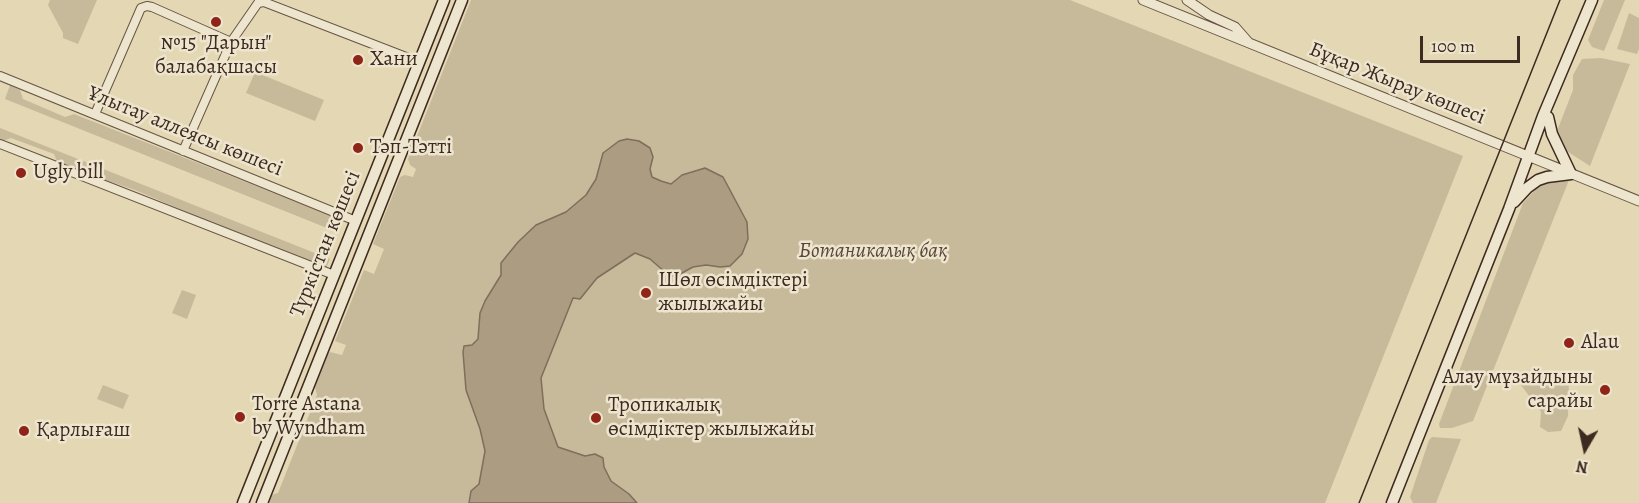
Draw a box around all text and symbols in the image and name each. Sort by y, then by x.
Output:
marker: №15 "Дарын" балабақшасы [209,15,223,29]
scale bar [1423,24,1524,62]
place label: №15 "Дарын" балабақшасы [155,31,277,81]
text: 100 m [1431,34,1475,58]
street label: Бұқар Жырау көшесі [1305,37,1489,131]
place label: Хани [370,47,418,73]
marker: Хани [351,53,365,67]
street label: Ұлытау аллеясы көшесі [84,81,286,183]
place label: Тәп-Тәтті [370,135,452,161]
marker: Тәп-Тәтті [351,141,365,155]
place label: Ugly bill [33,160,103,186]
marker: Ugly bill [14,166,28,180]
street label: Түркістан көшесі [285,167,367,321]
park label: Ботаникалық бақ [798,239,948,265]
place label: Шөл өсімдіктері жылыжайы [658,268,808,318]
marker: Шөл өсімдіктері жылыжайы [639,286,653,300]
place label: Alau [1581,330,1619,356]
marker: Alau [1562,336,1576,350]
place label: Алау мұзайдыны сарайы [1442,365,1593,415]
marker: Алау мұзайдыны сарайы [1598,383,1612,397]
place label: Torre Astana by Wyndham [252,392,365,442]
place label: Тропикалық өсімдіктер жылыжайы [608,393,815,443]
marker: Torre Astana by Wyndham [233,410,247,424]
marker: Тропикалық өсімдіктер жылыжайы [589,411,603,425]
place label: Қарлығаш [36,418,130,444]
north arrow [1555,419,1615,479]
marker: Қарлығаш [17,424,31,438]
text: N [1575,455,1590,479]

